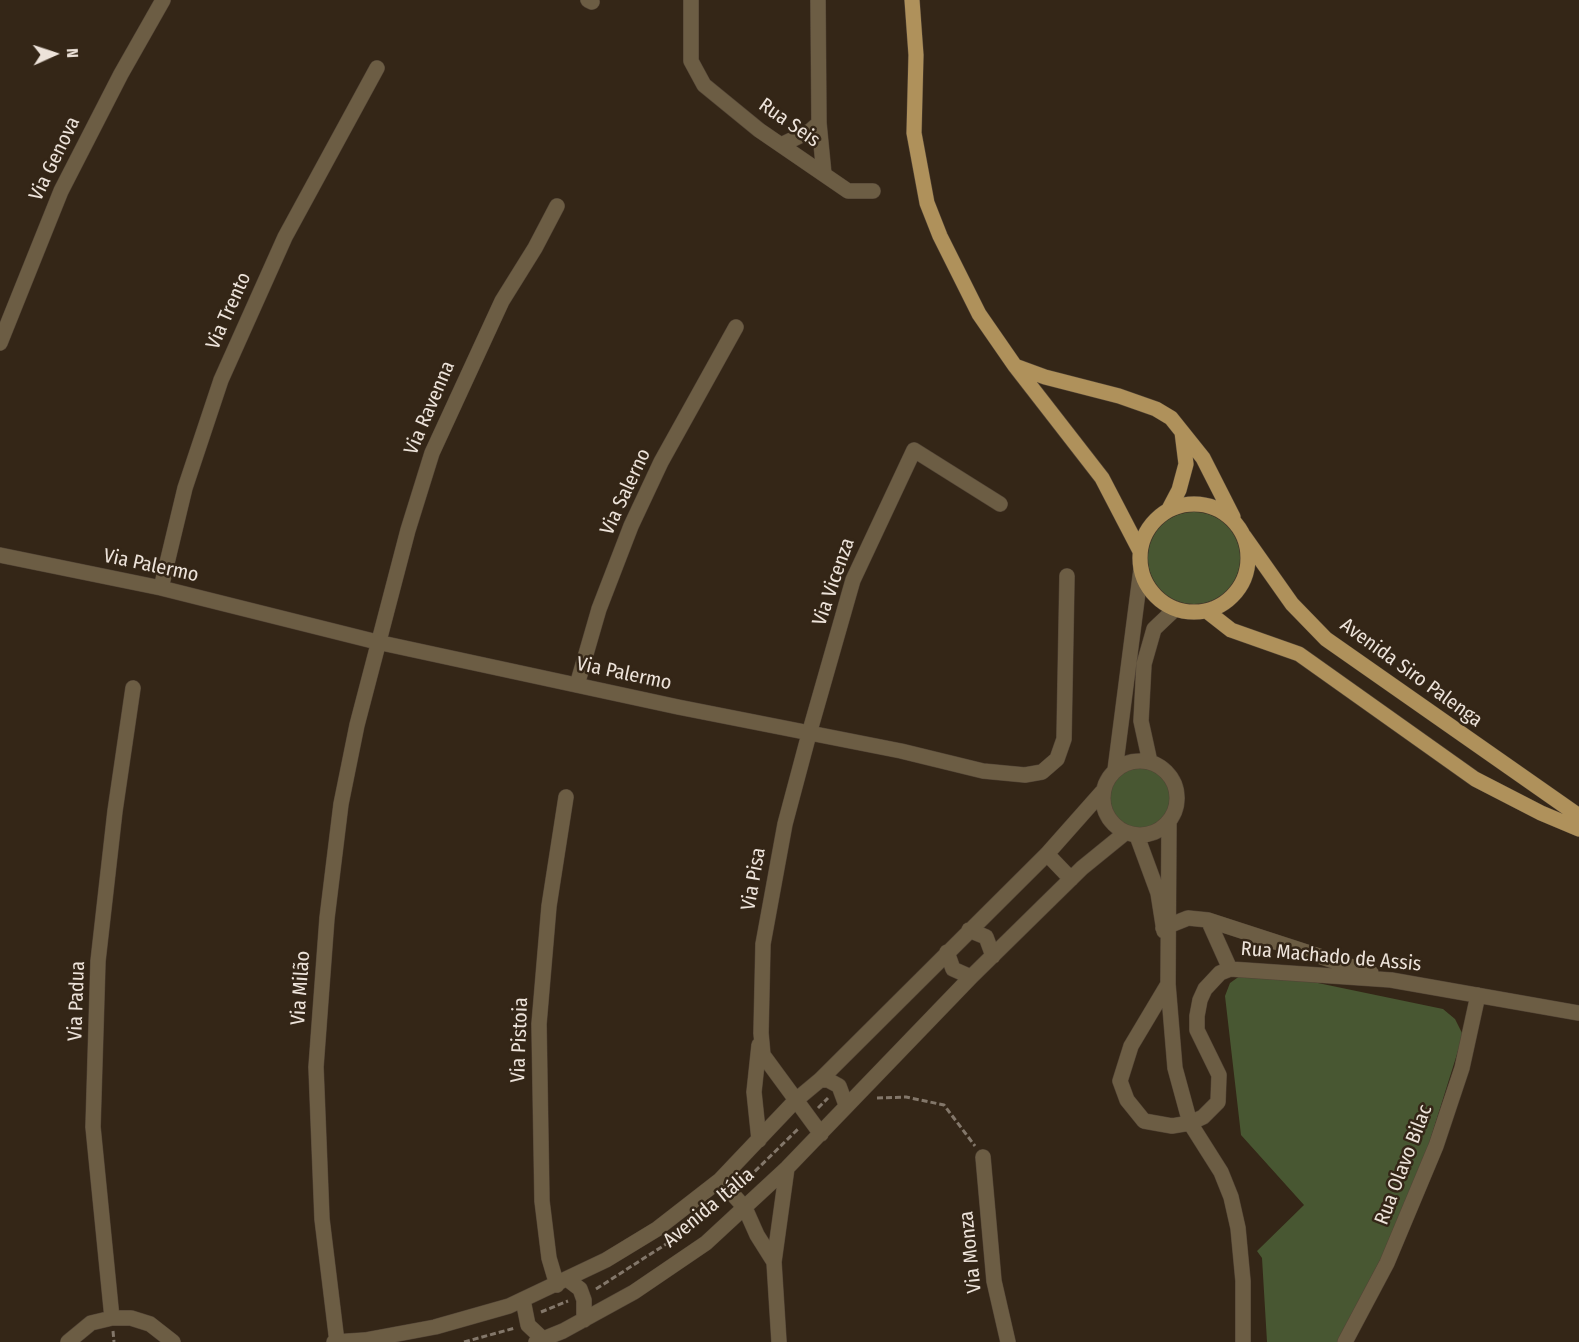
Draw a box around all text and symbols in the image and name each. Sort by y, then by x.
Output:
north arrow [24,24,84,84]
text: N [63,48,82,58]
street label: Rua Seis [754,93,824,153]
street label: Via Genova [24,113,86,205]
street label: Via Trento [201,269,257,353]
street label: Via Ravenna [400,358,460,458]
street label: Via Salerno [596,445,656,539]
street label: Via Vicenza [808,535,860,629]
street label: Via Palermo [101,544,201,588]
street label: Avenida Siro Palenga [1335,613,1487,733]
street label: Via Palermo [574,652,674,696]
street label: Via Pisa [737,846,771,912]
street label: Rua Machado de Assis [1240,937,1422,977]
street label: Via Milão [286,950,316,1026]
street label: Via Padua [64,961,90,1041]
street label: Via Pistoia [507,997,533,1083]
street label: Rua Olavo Bilac [1370,1102,1438,1228]
street label: Avenida Itália [659,1163,759,1253]
street label: Via Monza [955,1210,987,1294]

